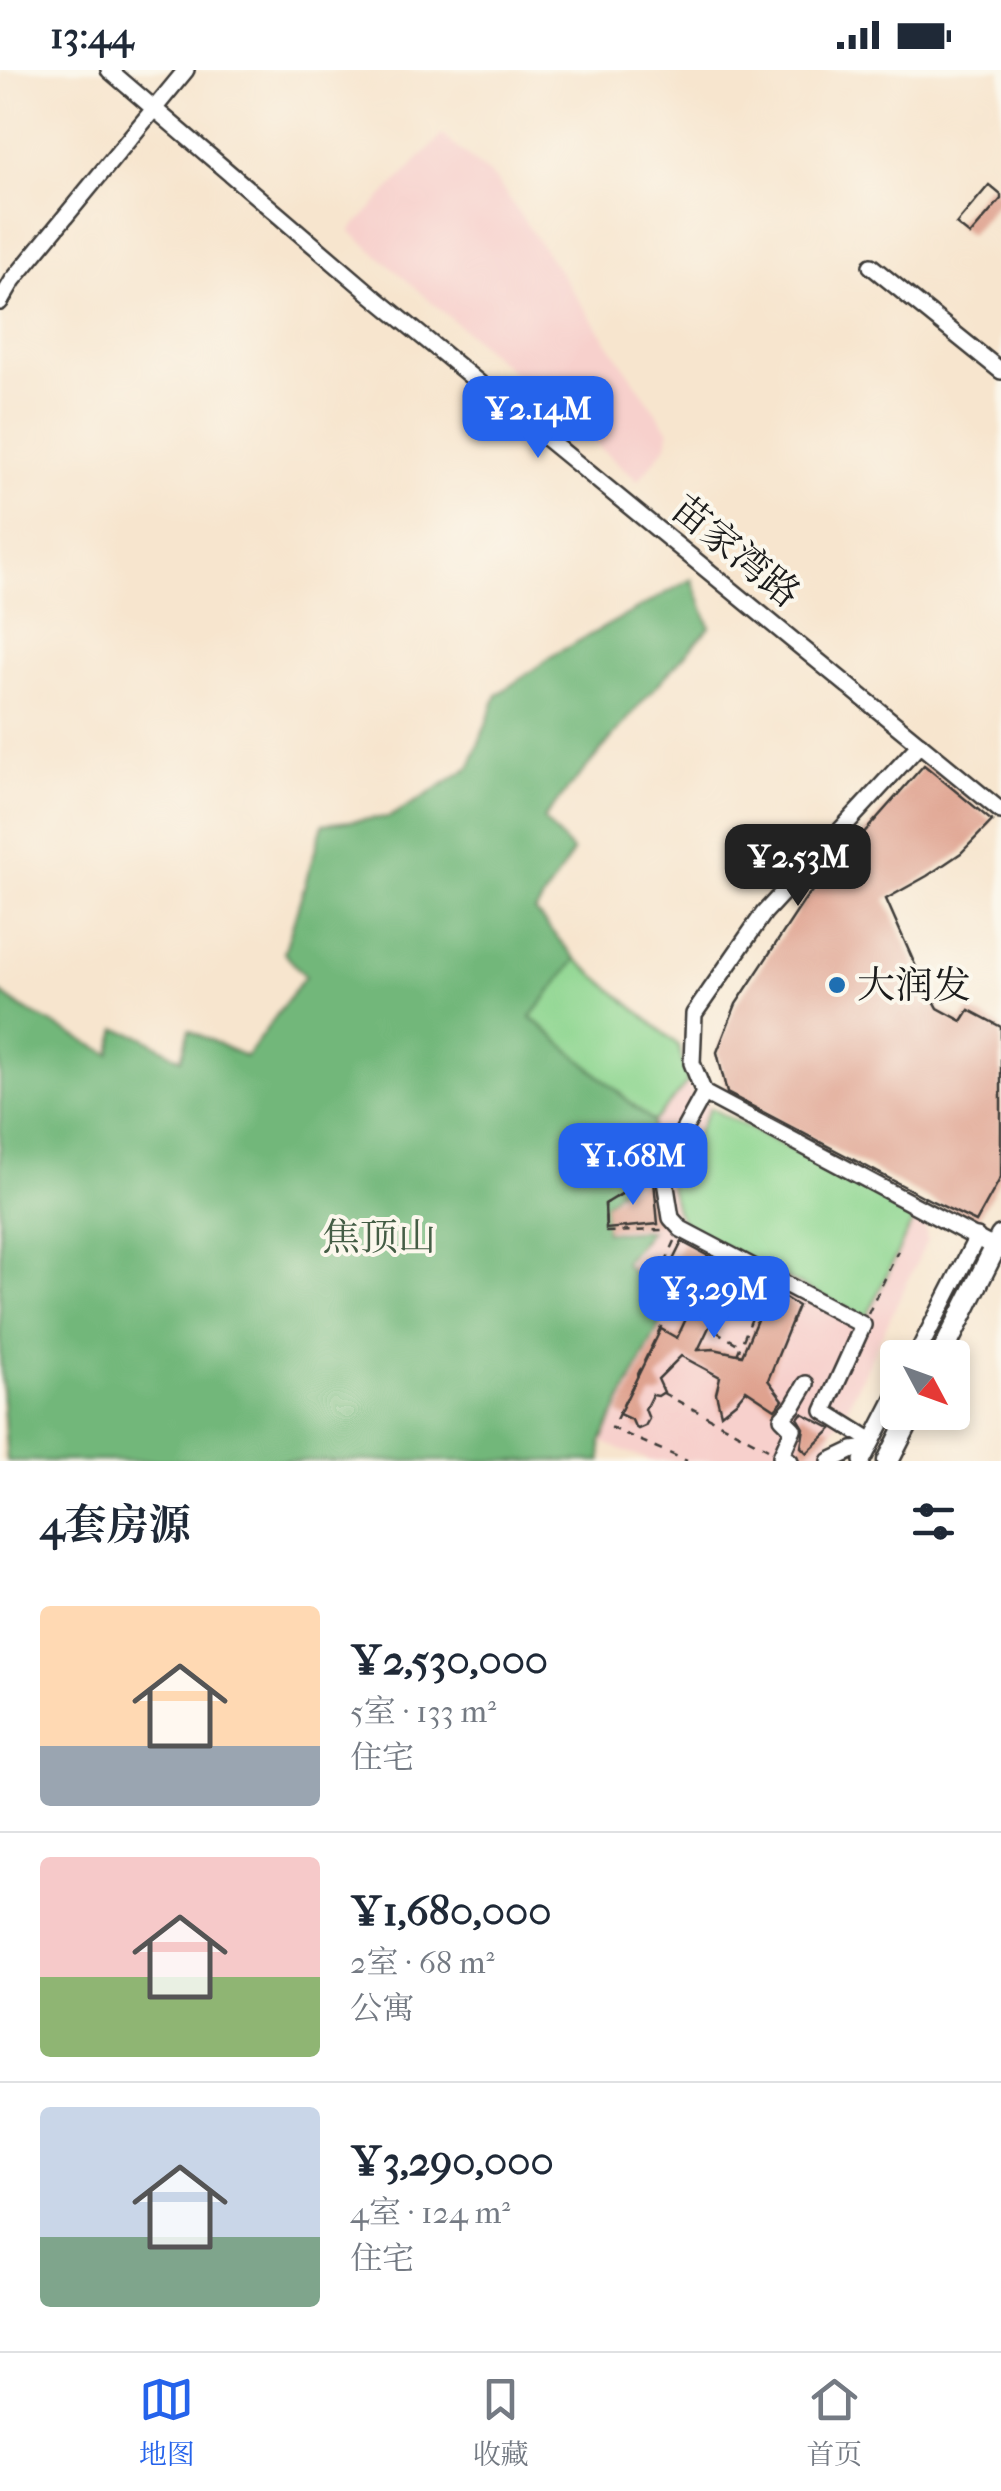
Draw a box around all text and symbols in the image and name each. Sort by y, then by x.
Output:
text: 13:44 [50,13,133,58]
pin: ¥2.14M [457,376,619,461]
text: ¥2.14M [484,390,592,427]
street label: 苗家湾路 [662,486,809,617]
pin: ¥2.53M [717,824,879,909]
text: ¥2.53M [747,838,849,875]
place label: 大润发 [857,963,971,1008]
marker: 大润发 [826,974,848,996]
pin: ¥1.68M [552,1123,714,1208]
text: ¥1.68M [580,1137,686,1174]
park label: 焦顶山 [322,1215,436,1260]
pin: ¥3.29M [633,1256,795,1341]
text: ¥3.29M [661,1270,767,1307]
north arrow [880,1340,970,1430]
map controls [880,1340,970,1430]
icon: filters [906,1494,961,1549]
text: 4套房源 [40,1501,191,1550]
text: ¥2,530,000 [350,1636,548,1685]
icon: home [120,1646,240,1766]
text: 5室 · 133 m² [350,1693,496,1730]
text: 住宅 [350,1739,414,1776]
text: ¥1,680,000 [350,1887,551,1936]
icon: home [120,1897,240,2017]
text: 2室 · 68 m² [350,1944,495,1981]
text: 公寓 [350,1990,414,2027]
text: ¥3,290,000 [350,2137,554,2186]
icon: home [120,2147,240,2267]
text: 4室 · 124 m² [350,2194,510,2231]
text: 住宅 [350,2240,414,2277]
tab: 地图 [139,2372,195,2472]
tab: 收藏 [472,2372,528,2472]
tab: 首页 [806,2372,862,2472]

